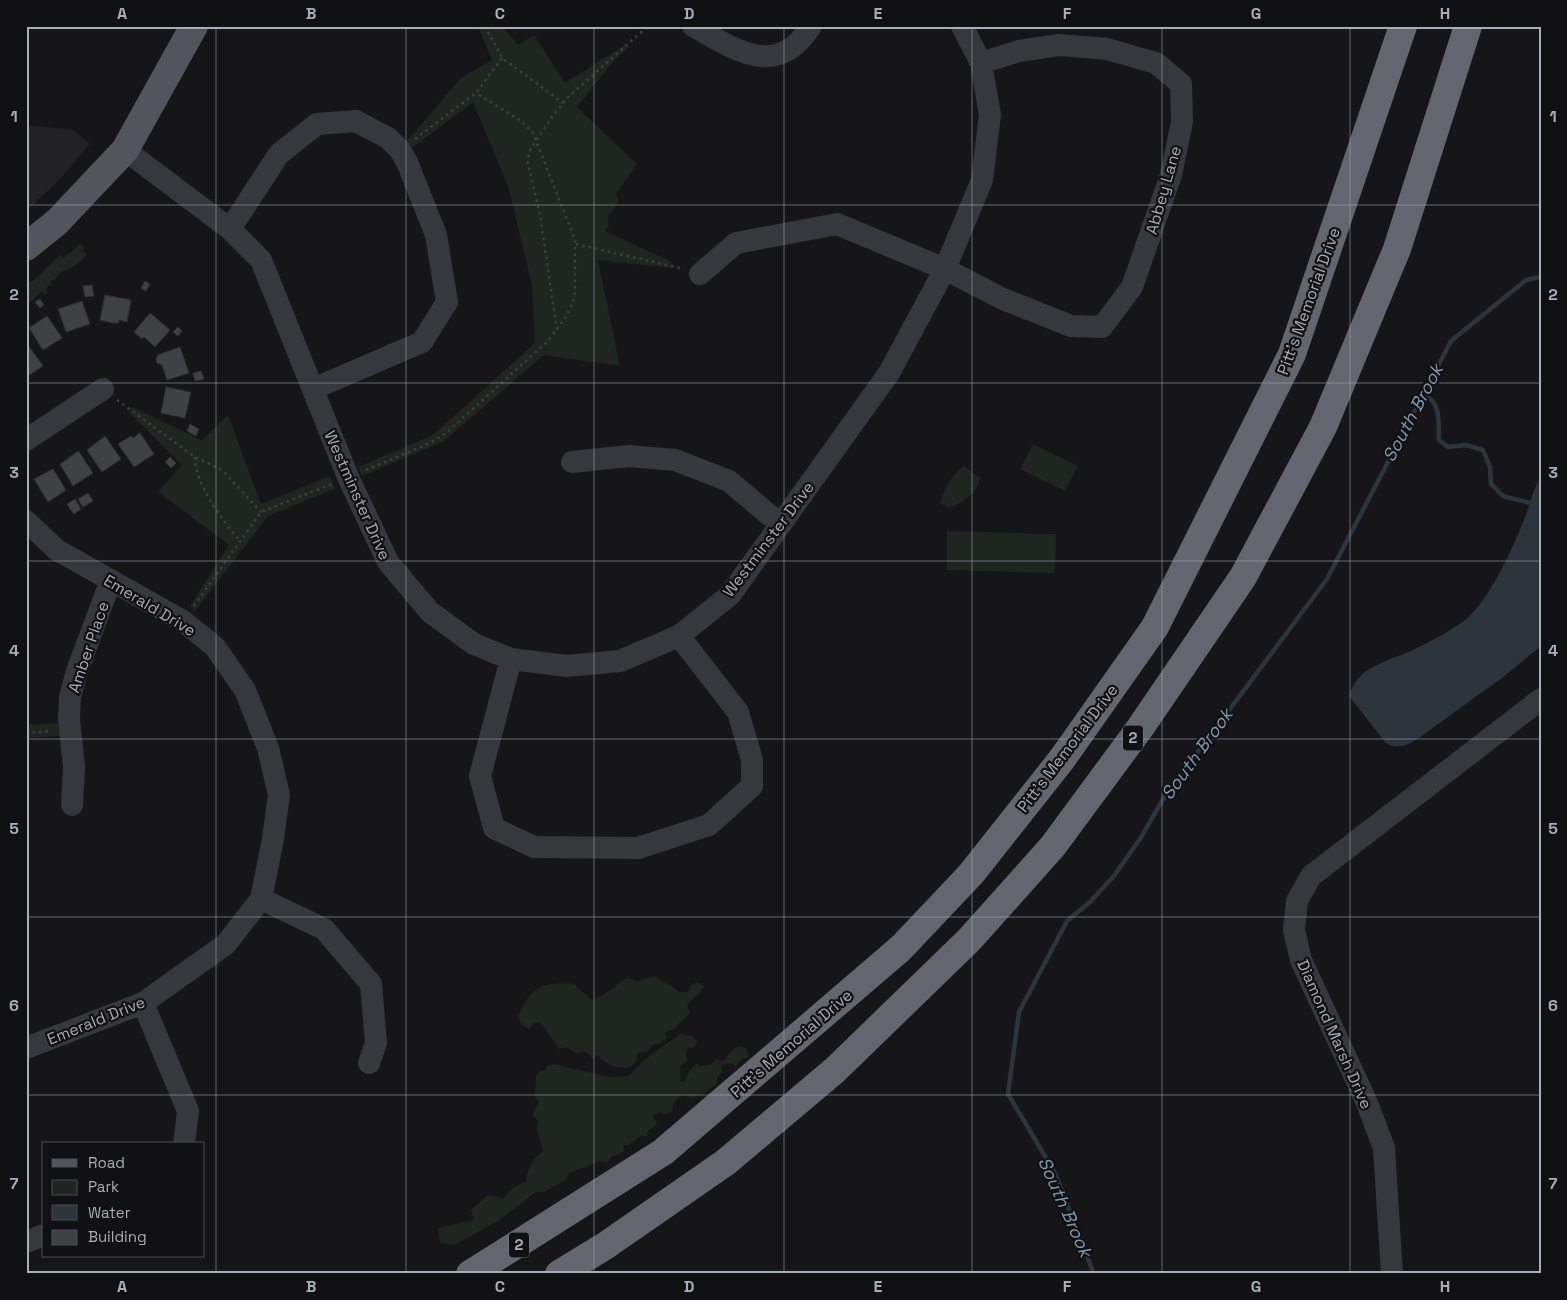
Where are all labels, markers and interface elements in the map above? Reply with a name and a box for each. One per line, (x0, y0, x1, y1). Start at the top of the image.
text: A (117, 3, 127, 24)
text: B (306, 3, 316, 24)
text: C (495, 3, 505, 24)
text: D (684, 3, 694, 24)
text: E (874, 3, 883, 24)
text: F (1063, 3, 1072, 24)
text: G (1251, 3, 1261, 24)
text: H (1440, 3, 1450, 24)
text: 1 (10, 106, 18, 127)
text: 1 (1549, 106, 1557, 127)
street label: Abbey Lane (1141, 143, 1186, 237)
street label: Pitt's Memorial Drive (1272, 225, 1345, 378)
text: 2 (9, 284, 19, 305)
text: 2 (1548, 284, 1558, 305)
water label: South Brook (1377, 358, 1449, 466)
street label: Westminster Drive (320, 427, 396, 563)
text: 3 (9, 462, 19, 483)
text: 3 (1548, 462, 1558, 483)
street label: Westminster Drive (718, 477, 819, 601)
street label: Emerald Drive (100, 570, 200, 641)
street label: Amber Place (63, 599, 114, 696)
text: 4 (9, 640, 19, 661)
text: 4 (1548, 640, 1558, 661)
street label: Pitt's Memorial Drive (1012, 680, 1122, 817)
water label: South Brook (1156, 702, 1239, 804)
road number: 2 (1123, 726, 1143, 750)
text: 5 (9, 818, 19, 839)
text: 5 (1548, 818, 1558, 839)
street label: Diamond Marsh Drive (1292, 956, 1377, 1112)
street label: Pitt's Memorial Drive (726, 985, 857, 1102)
street label: Emerald Drive (44, 991, 148, 1050)
text: 6 (9, 995, 19, 1016)
text: 6 (1548, 995, 1558, 1016)
legend (42, 1142, 205, 1258)
text: Road (88, 1153, 125, 1172)
water label: South Brook (1033, 1153, 1099, 1263)
text: 7 (10, 1173, 19, 1194)
text: 7 (1549, 1173, 1558, 1194)
text: Park (88, 1177, 119, 1196)
text: Water (88, 1203, 131, 1222)
text: Building (88, 1227, 147, 1246)
road number: 2 (509, 1232, 529, 1258)
text: A (117, 1276, 127, 1297)
text: B (306, 1276, 316, 1297)
text: C (495, 1276, 505, 1297)
text: D (684, 1276, 694, 1297)
text: E (874, 1276, 883, 1297)
text: F (1063, 1276, 1072, 1297)
text: G (1251, 1276, 1261, 1297)
text: H (1440, 1276, 1450, 1297)

